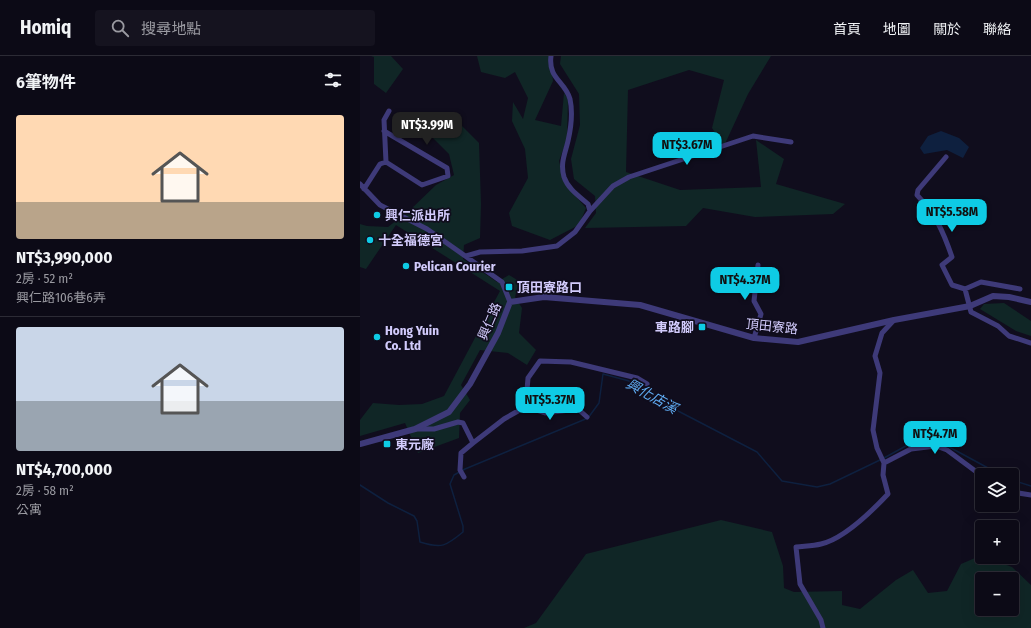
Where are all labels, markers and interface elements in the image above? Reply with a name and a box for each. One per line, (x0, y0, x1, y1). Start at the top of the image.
search box (95, 10, 375, 46)
text: Homiq (20, 16, 71, 39)
icon: search (109, 17, 131, 39)
text: 搜尋地點 (141, 20, 201, 38)
text: 首頁 (833, 21, 861, 38)
text: 地圖 (883, 21, 911, 38)
text: 關於 (933, 21, 961, 38)
text: 聯絡 (983, 21, 1011, 38)
icon: filters (322, 69, 344, 91)
text: 6筆物件 (16, 72, 76, 93)
pin: NT$3.99M (386, 112, 468, 146)
text: NT$3.99M (401, 117, 453, 132)
pin: NT$3.67M (646, 132, 728, 166)
text: NT$3.67M (662, 137, 712, 152)
icon: home (144, 141, 216, 213)
pin: NT$5.58M (911, 199, 993, 233)
text: NT$5.58M (926, 204, 978, 219)
place label: 興仁派出所 (385, 208, 450, 223)
marker: 興仁派出所 (372, 210, 382, 220)
place label: 十全福德宮 (378, 233, 443, 248)
marker: 十全福德宮 (365, 235, 375, 245)
text: NT$3,990,000 (16, 247, 112, 268)
place label: Pelican Courier (414, 259, 496, 274)
marker: Pelican Courier (401, 261, 411, 271)
pin: NT$4.37M (704, 267, 786, 301)
text: 2房 · 52 m² (16, 271, 73, 286)
text: NT$4.37M (719, 272, 771, 287)
place label: 頂田寮路口 (517, 280, 582, 295)
marker: 頂田寮路口 (504, 282, 514, 292)
text: 興仁路106巷6弄 (16, 290, 106, 305)
street label: 興仁路 (475, 300, 504, 342)
street label: 頂田寮路 (745, 316, 799, 337)
place label: 車路腳 (655, 320, 694, 335)
marker: 車路腳 (697, 322, 707, 332)
place label: Hong Yuin Co. Ltd (385, 323, 439, 353)
marker: Hong Yuin Co. Ltd (372, 332, 382, 342)
icon: home (144, 353, 216, 425)
water label: 興化店溪 (623, 375, 682, 418)
pin: NT$5.37M (509, 387, 591, 421)
text: NT$5.37M (525, 392, 575, 407)
pin: NT$4.7M (898, 421, 972, 455)
text: NT$4.7M (913, 426, 957, 441)
place label: 東元廠 (395, 437, 434, 452)
marker: 東元廠 (382, 439, 392, 449)
text: NT$4,700,000 (16, 459, 112, 480)
map controls (975, 468, 1019, 616)
button: layers (975, 468, 1019, 512)
text: 2房 · 58 m² (16, 483, 74, 498)
text: 公寓 (16, 502, 42, 517)
button: + (975, 520, 1019, 564)
button: − (975, 572, 1019, 616)

